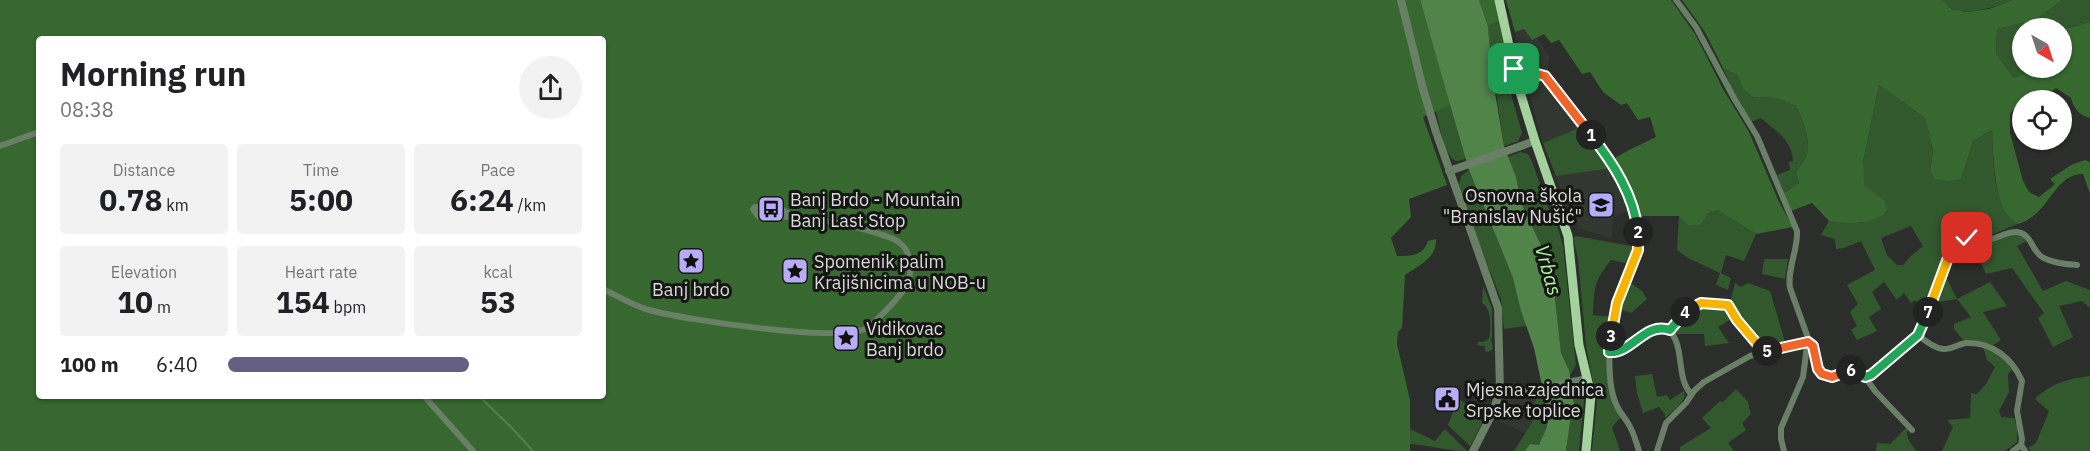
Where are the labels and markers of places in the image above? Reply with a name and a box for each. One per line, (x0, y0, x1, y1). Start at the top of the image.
pin (1488, 43, 1539, 94)
pin: 1 (1576, 120, 1606, 150)
place label: Osnovna škola "Branislav Nušić" (1443, 184, 1582, 228)
place label: Banj Brdo - Mountain Banj Last Stop (790, 188, 961, 232)
school or university icon: Osnovna škola "Branislav Nušić" (1586, 190, 1616, 220)
bus stop icon: Banj Brdo - Mountain Banj Last Stop (756, 194, 786, 224)
pin (1941, 212, 1992, 263)
pin: 2 (1623, 217, 1653, 247)
place icon: Banj brdo (676, 246, 706, 276)
place label: Spomenik palim Krajišnicima u NOB-u (814, 250, 986, 294)
place icon: Spomenik palim Krajišnicima u NOB-u (780, 256, 810, 286)
place label: Banj brdo (652, 278, 730, 301)
pin: 4 (1670, 297, 1700, 327)
pin: 7 (1913, 297, 1943, 327)
place label: Vidikovac Banj brdo (866, 317, 944, 361)
pin: 3 (1596, 321, 1626, 351)
place icon: Vidikovac Banj brdo (831, 323, 861, 353)
pin: 5 (1752, 336, 1782, 366)
pin: 6 (1836, 355, 1866, 385)
place label: Mjesna zajednica Srpske toplice (1466, 378, 1604, 422)
public building icon: Mjesna zajednica Srpske toplice (1432, 384, 1462, 414)

